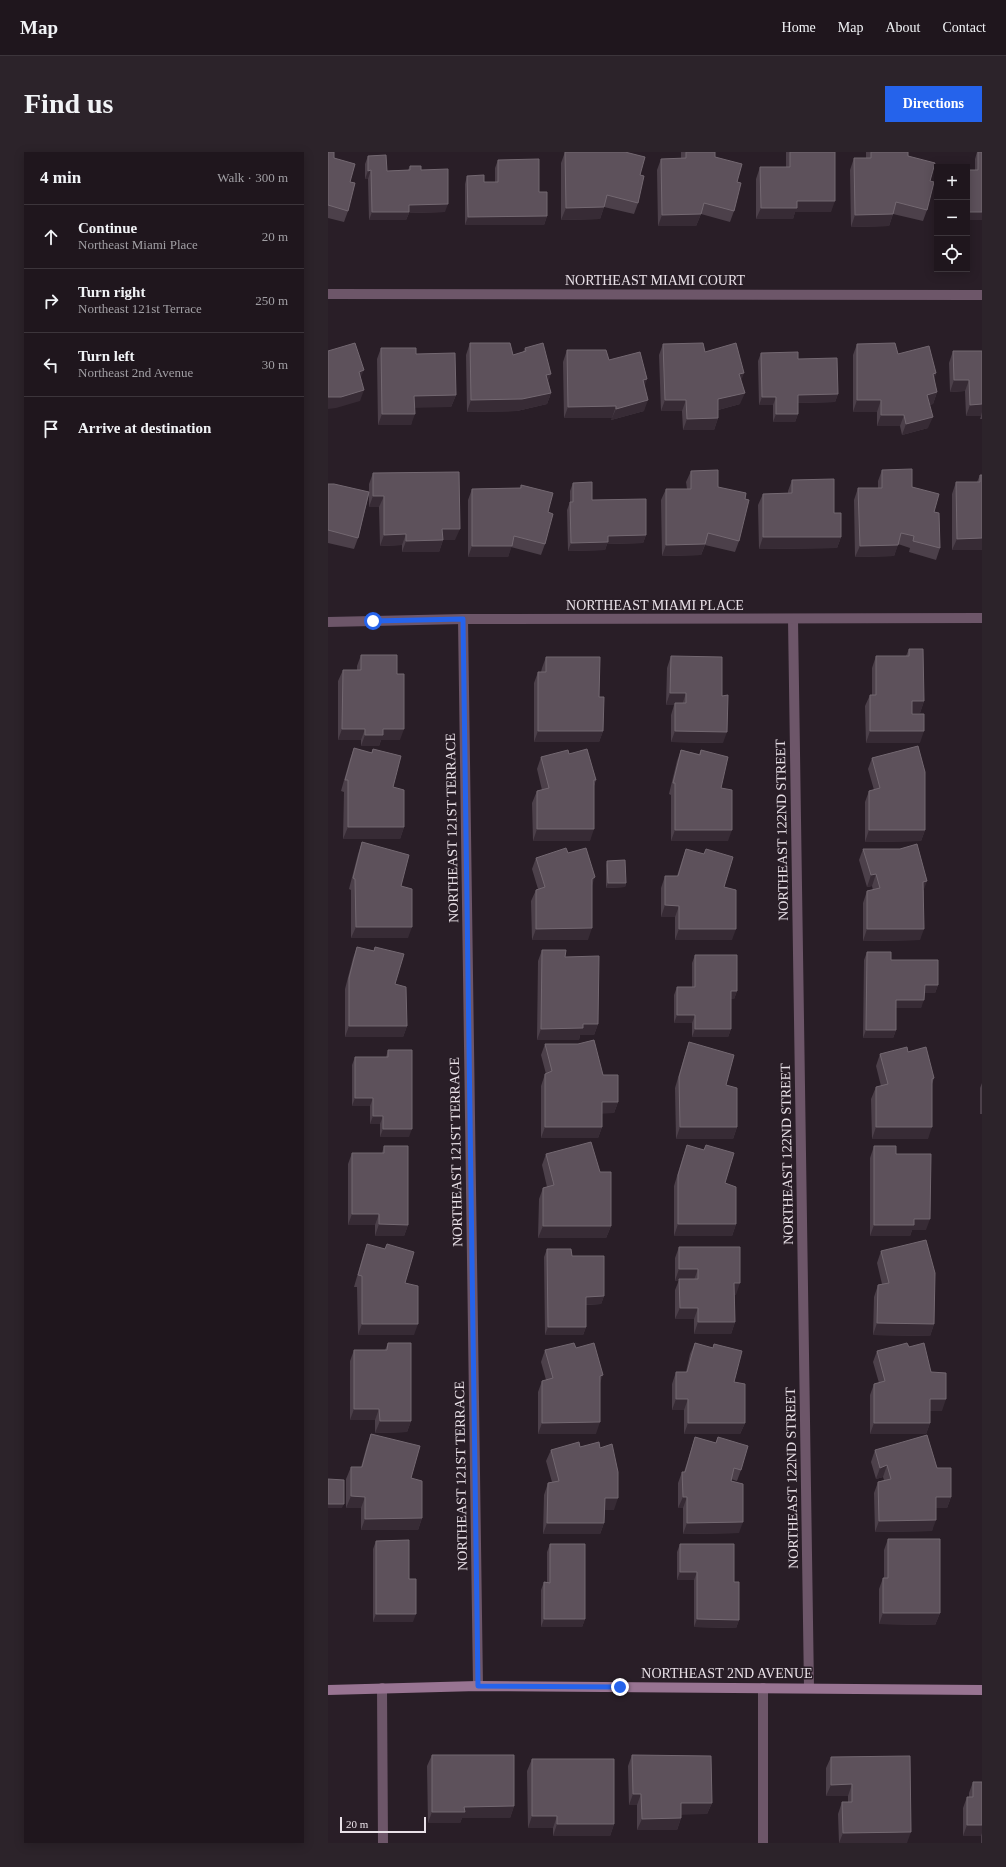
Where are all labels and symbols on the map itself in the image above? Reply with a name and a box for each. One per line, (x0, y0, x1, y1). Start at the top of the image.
street label: NORTHEAST MIAMI COURT (565, 273, 745, 288)
street label: NORTHEAST MIAMI PLACE (566, 598, 744, 613)
route start (364, 612, 382, 630)
street label: NORTHEAST 121ST TERRACE (443, 733, 461, 923)
street label: NORTHEAST 122ND STREET (773, 739, 791, 921)
street label: NORTHEAST 121ST TERRACE (447, 1057, 465, 1247)
street label: NORTHEAST 122ND STREET (778, 1063, 796, 1245)
street label: NORTHEAST 121ST TERRACE (452, 1381, 470, 1571)
street label: NORTHEAST 122ND STREET (783, 1387, 801, 1569)
street label: NORTHEAST 2ND AVENUE (641, 1666, 813, 1681)
route end (611, 1678, 629, 1696)
scale bar (340, 1815, 426, 1834)

